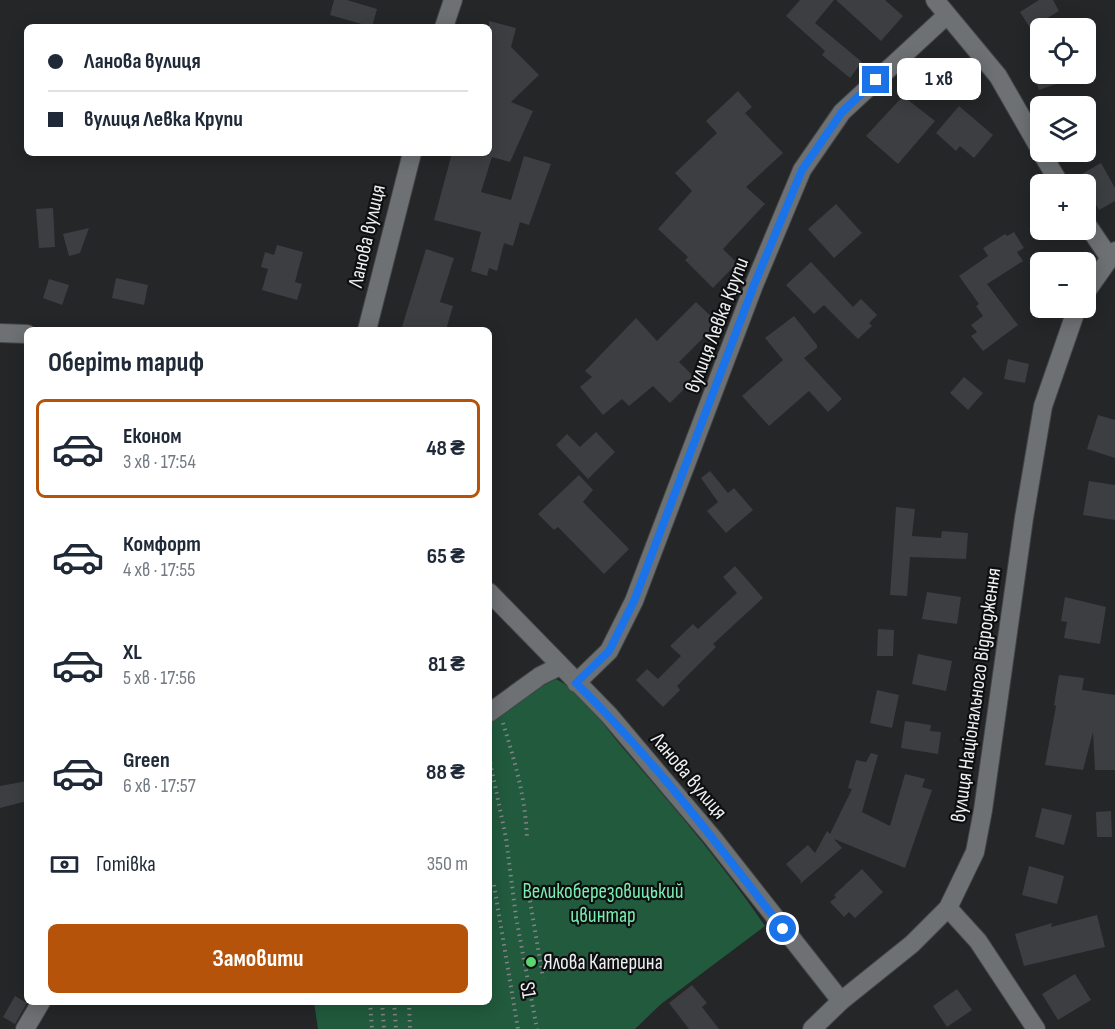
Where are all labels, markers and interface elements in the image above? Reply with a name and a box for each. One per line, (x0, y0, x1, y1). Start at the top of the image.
map controls (1030, 18, 1096, 318)
button: locate (1030, 18, 1096, 84)
text: Ланова вулиця (84, 48, 201, 75)
callout: 1 хв (897, 59, 981, 101)
route end (862, 66, 889, 93)
text: 1 хв (925, 67, 953, 91)
button: layers (1030, 96, 1096, 162)
text: вулиця Левка Крупи (84, 106, 243, 133)
button: + (1030, 174, 1096, 240)
street label: Ланова вулиця (343, 182, 391, 291)
button: − (1030, 252, 1096, 318)
street label: вулиця Левка Крупи (680, 254, 754, 396)
text: Оберіть тариф (48, 347, 204, 379)
icon: car (51, 422, 105, 476)
text: Економ (123, 423, 182, 450)
text: 48 ₴ (426, 435, 465, 462)
text: 3 хв · 17:54 (123, 450, 196, 474)
icon: car (51, 530, 105, 584)
text: Комфорт (123, 531, 201, 558)
text: 65 ₴ (427, 543, 465, 570)
text: 4 хв · 17:55 (123, 558, 195, 582)
street label: вулиця Національного Відродження (946, 566, 1006, 824)
icon: car (51, 638, 105, 692)
text: XL (123, 639, 142, 666)
text: 81 ₴ (428, 651, 465, 678)
text: 5 хв · 17:56 (123, 666, 196, 690)
street label: Ланова вулиця (645, 727, 732, 824)
icon: car (51, 746, 105, 800)
text: Green (123, 747, 170, 774)
text: 88 ₴ (426, 759, 465, 786)
text: 6 хв · 17:57 (123, 774, 196, 798)
icon: cash (48, 848, 81, 881)
text: Готівка (96, 851, 156, 878)
text: 350 m (427, 852, 468, 876)
park label: Великоберезовицький цвинтар (522, 879, 684, 928)
route start (769, 915, 796, 942)
button: Замовити (48, 924, 468, 993)
place label: Ялова Катерина (543, 950, 663, 975)
marker: Ялова Катерина (524, 955, 538, 969)
street label: S1 (514, 980, 542, 1001)

